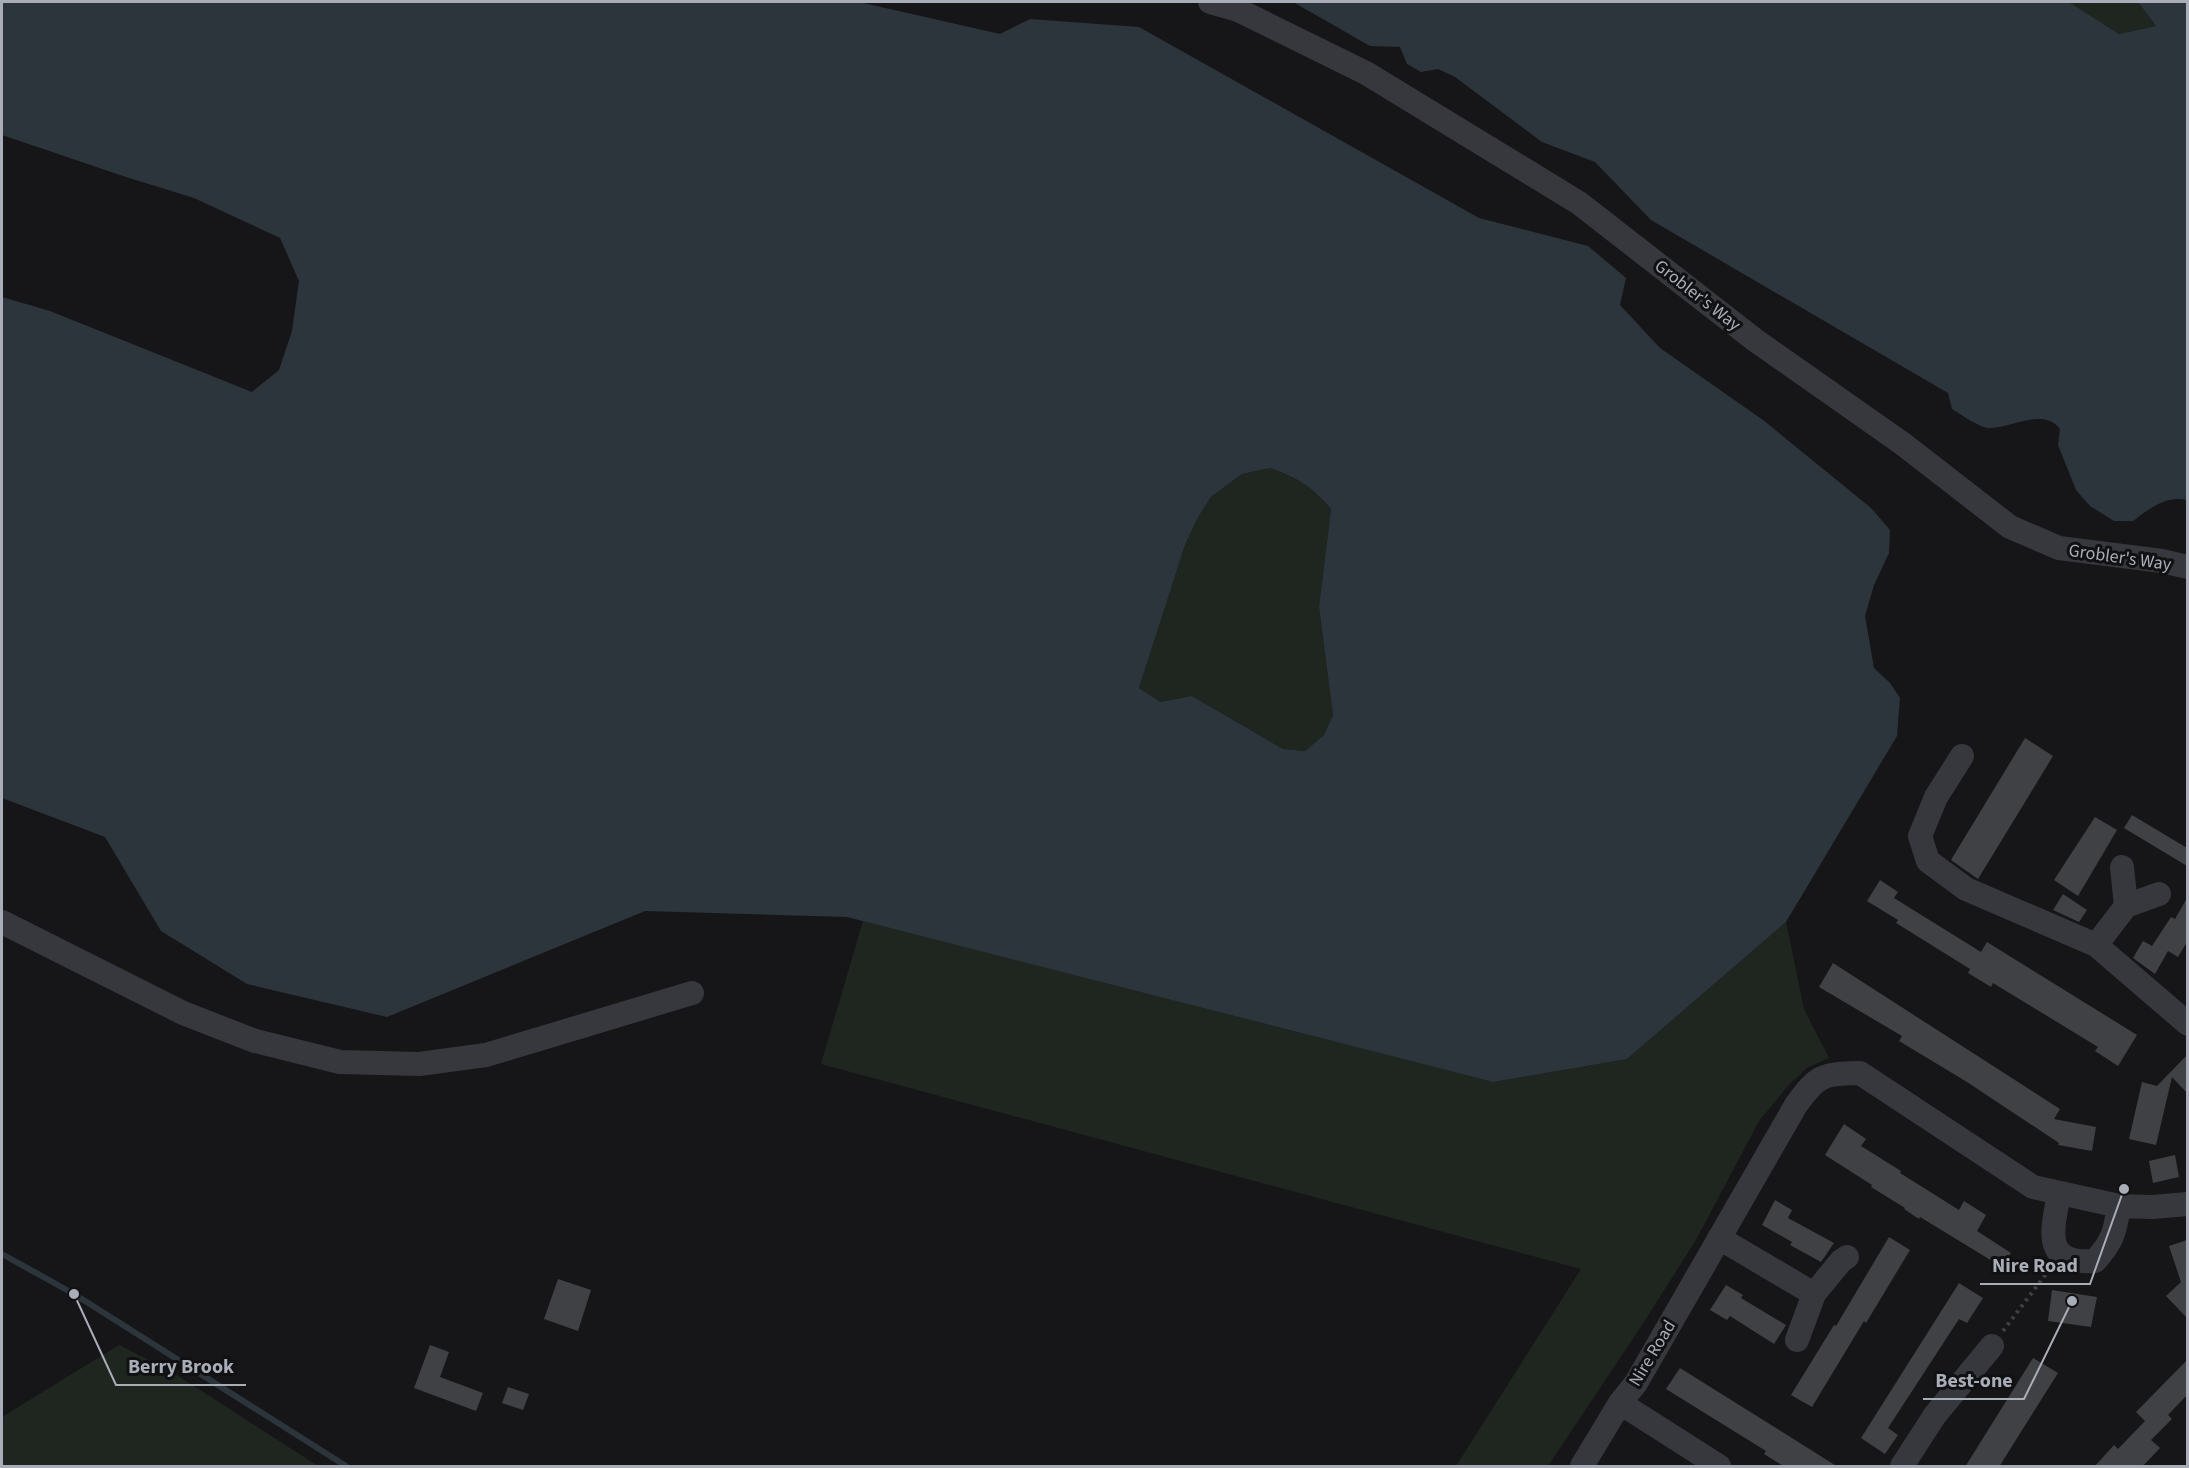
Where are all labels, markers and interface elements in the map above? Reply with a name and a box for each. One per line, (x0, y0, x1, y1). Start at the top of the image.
street label: Grobler's Way (1649, 254, 1747, 337)
street label: Grobler's Way (2067, 538, 2173, 577)
callout: Nire Road (1980, 1246, 2090, 1284)
text: Nire Road (1992, 1252, 2078, 1280)
street label: Nire Road (1623, 1315, 1682, 1391)
callout: Berry Brook (116, 1347, 246, 1385)
text: Berry Brook (128, 1353, 234, 1381)
callout: Best-one (1923, 1361, 2024, 1399)
text: Best-one (1935, 1367, 2013, 1395)

